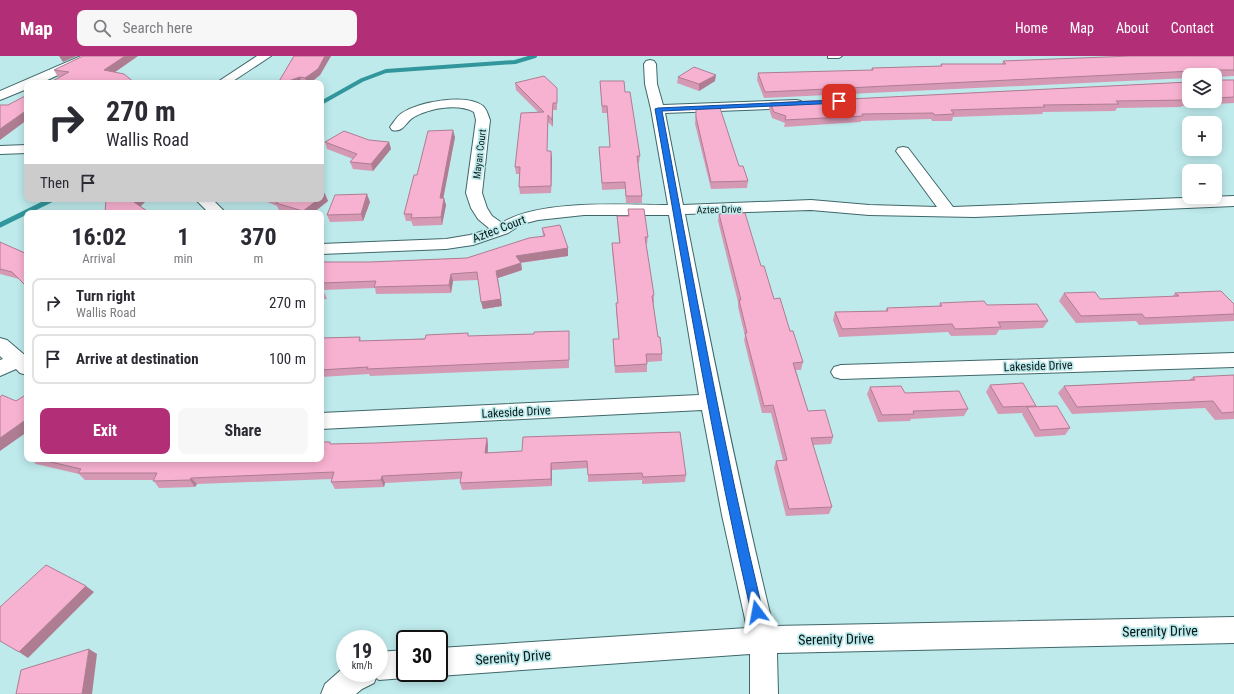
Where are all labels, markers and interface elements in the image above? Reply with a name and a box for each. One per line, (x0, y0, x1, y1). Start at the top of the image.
search box (77, 10, 357, 46)
text: Map (20, 17, 53, 40)
icon: search (91, 17, 113, 39)
text: Search here (123, 19, 193, 37)
text: Home (1015, 20, 1048, 36)
text: Map (1070, 20, 1094, 36)
text: About (1116, 20, 1149, 36)
text: Contact (1171, 20, 1214, 36)
map controls (1182, 68, 1222, 204)
button: layers (1182, 68, 1222, 108)
pin (822, 84, 856, 118)
icon: arrive (828, 90, 850, 112)
text: 270 m (106, 95, 176, 128)
icon: right (40, 96, 92, 148)
button: + (1182, 116, 1222, 156)
text: Wallis Road (106, 129, 189, 150)
street label: Mayan Court (471, 129, 488, 180)
button: − (1182, 164, 1222, 204)
icon: arrive (77, 172, 99, 194)
text: Then (40, 174, 69, 192)
street label: Aztec Drive (697, 204, 742, 215)
street label: Aztec Court (470, 212, 528, 246)
text: 16:02 (71, 223, 126, 251)
text: 1 (177, 223, 189, 251)
text: 370 (240, 223, 277, 251)
text: Arrival (82, 251, 115, 266)
text: min (174, 251, 193, 266)
text: m (254, 251, 263, 266)
text: Turn right (76, 287, 135, 305)
icon: right (42, 292, 64, 314)
text: 270 m (269, 294, 306, 312)
text: Wallis Road (76, 305, 136, 320)
icon: arrive (42, 348, 64, 370)
text: Arrive at destination (76, 350, 199, 368)
text: 100 m (269, 350, 306, 368)
street label: Lakeside Drive (1003, 358, 1073, 374)
street label: Lakeside Drive (481, 403, 551, 421)
button: Exit (40, 408, 170, 454)
button: Share (178, 408, 308, 454)
position arrow (736, 591, 778, 633)
street label: Serenity Drive (1122, 622, 1198, 640)
speed limit sign: 30 (396, 630, 448, 682)
street label: Serenity Drive (798, 630, 874, 648)
text: 19 (352, 639, 372, 663)
street label: Serenity Drive (475, 646, 552, 668)
text: km/h (352, 660, 372, 671)

